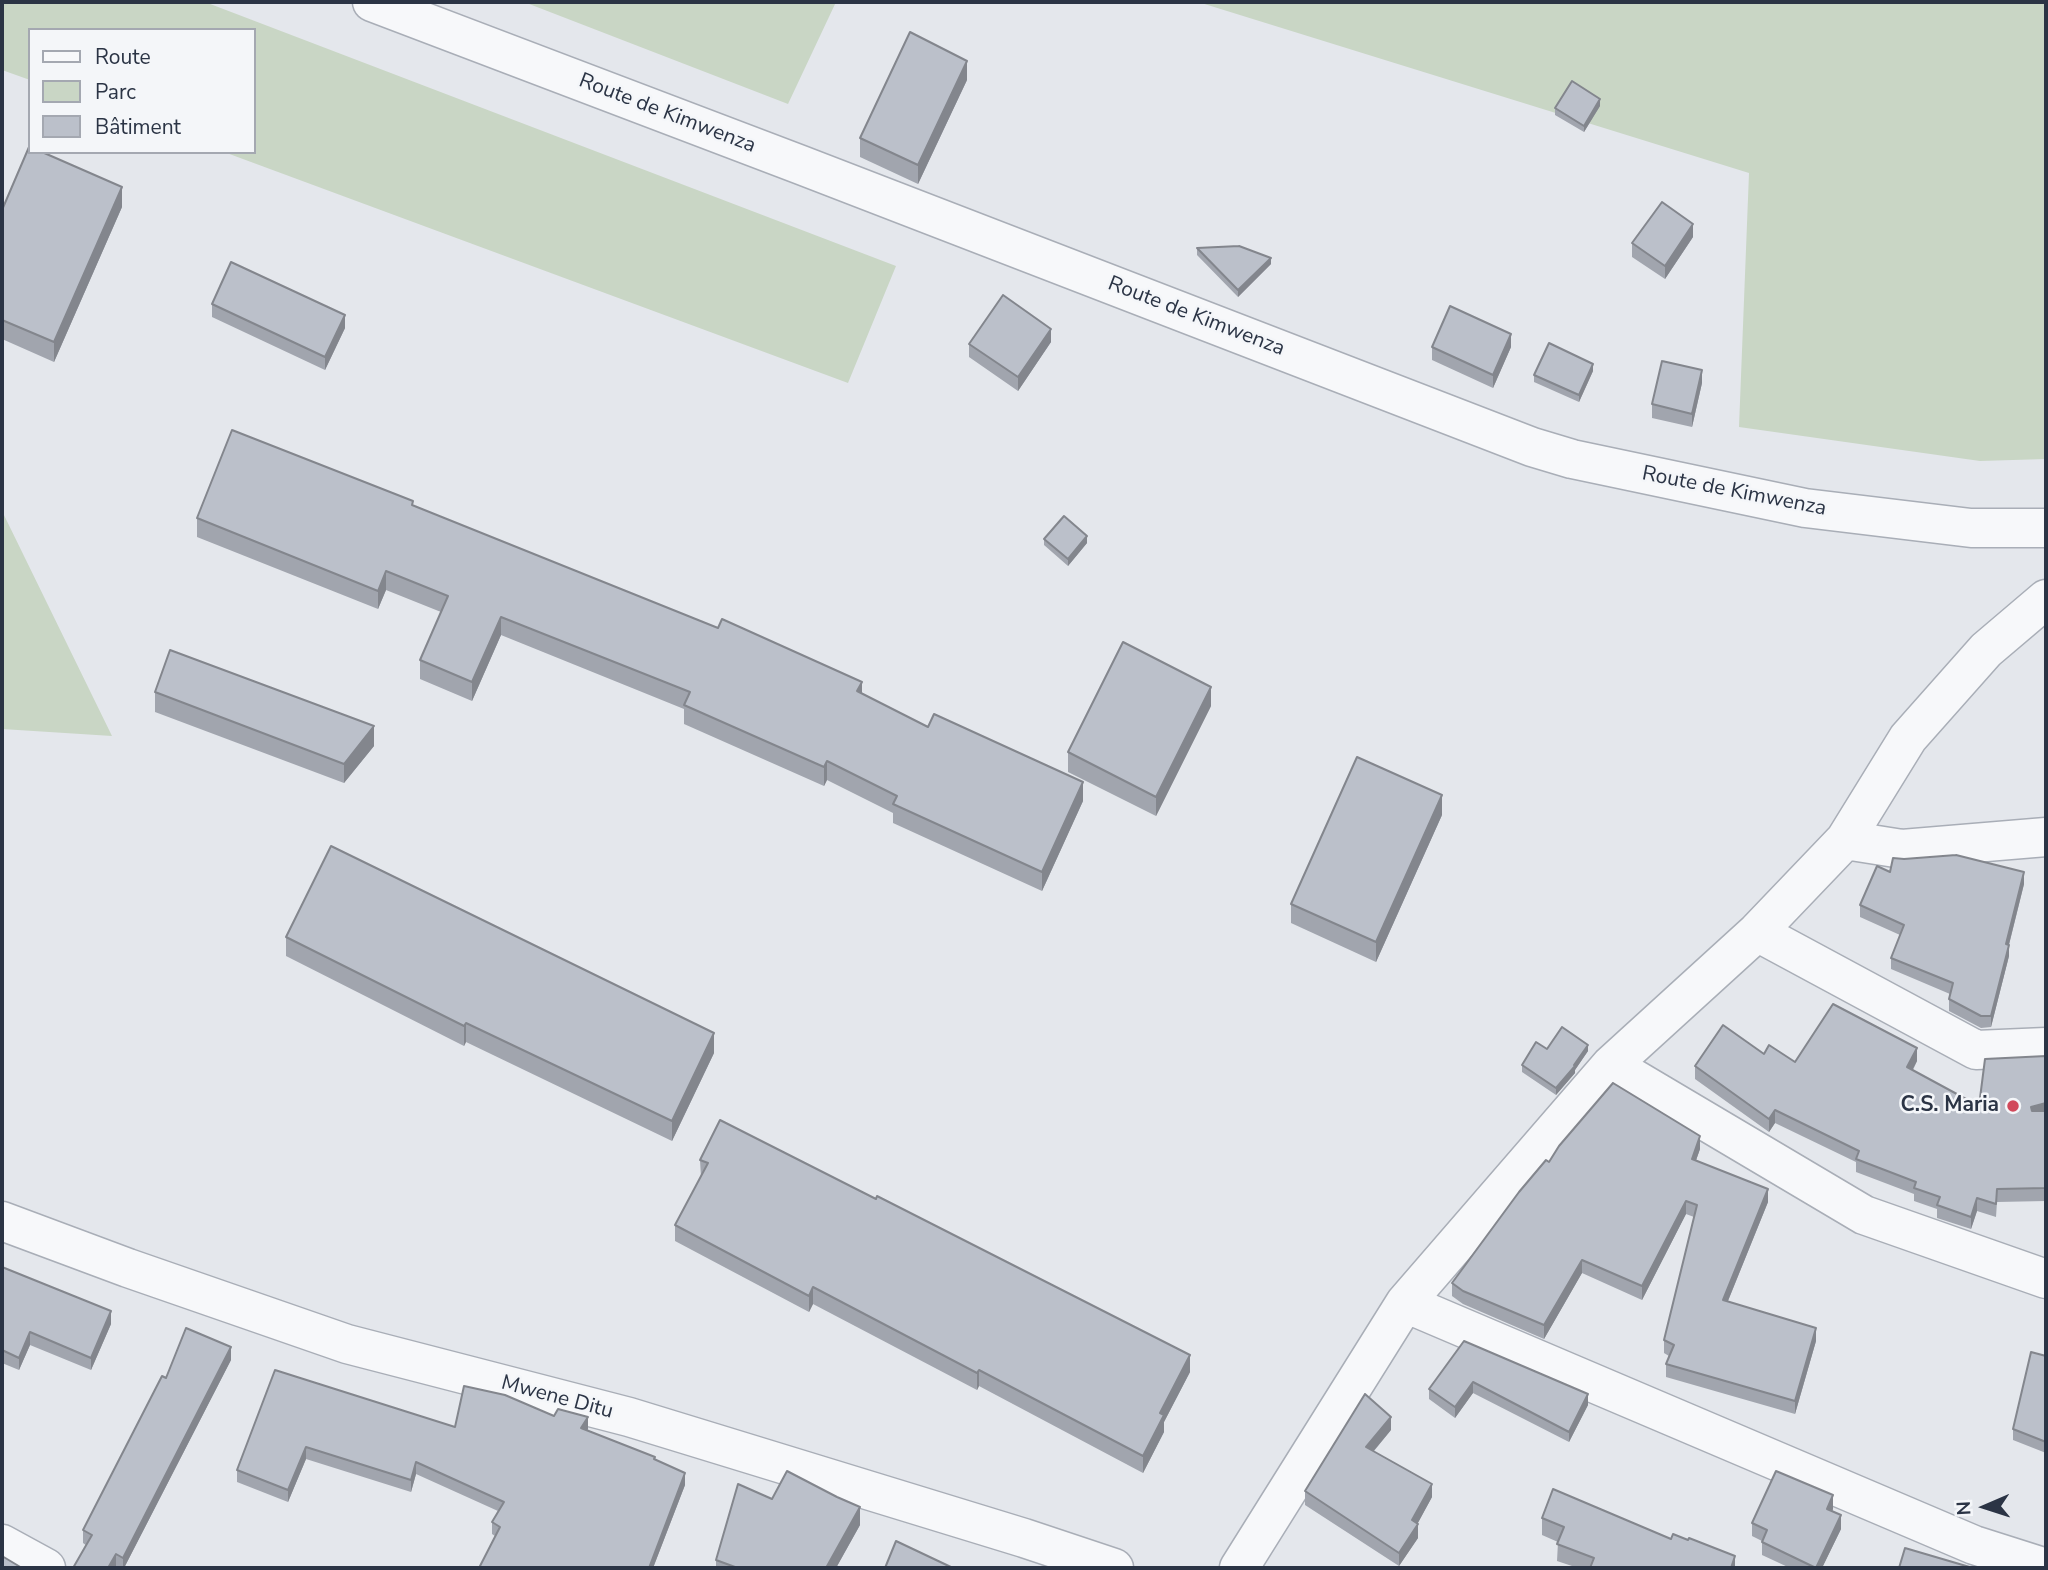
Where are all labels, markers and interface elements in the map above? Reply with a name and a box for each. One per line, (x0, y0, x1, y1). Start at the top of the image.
legend (28, 28, 256, 154)
text: Route (95, 43, 151, 71)
street label: Route de Kimwenza (575, 69, 759, 159)
text: Parc (95, 78, 136, 106)
text: Bâtiment (95, 113, 181, 141)
street label: Route de Kimwenza (1104, 272, 1288, 362)
street label: Route de Kimwenza (1640, 462, 1828, 522)
place label: C.S. Maria (1900, 1093, 1999, 1119)
marker: C.S. Maria (2005, 1098, 2021, 1114)
street label: Mwene Ditu (498, 1371, 616, 1425)
north arrow (1950, 1472, 2020, 1542)
text: N (1951, 1500, 1977, 1516)

